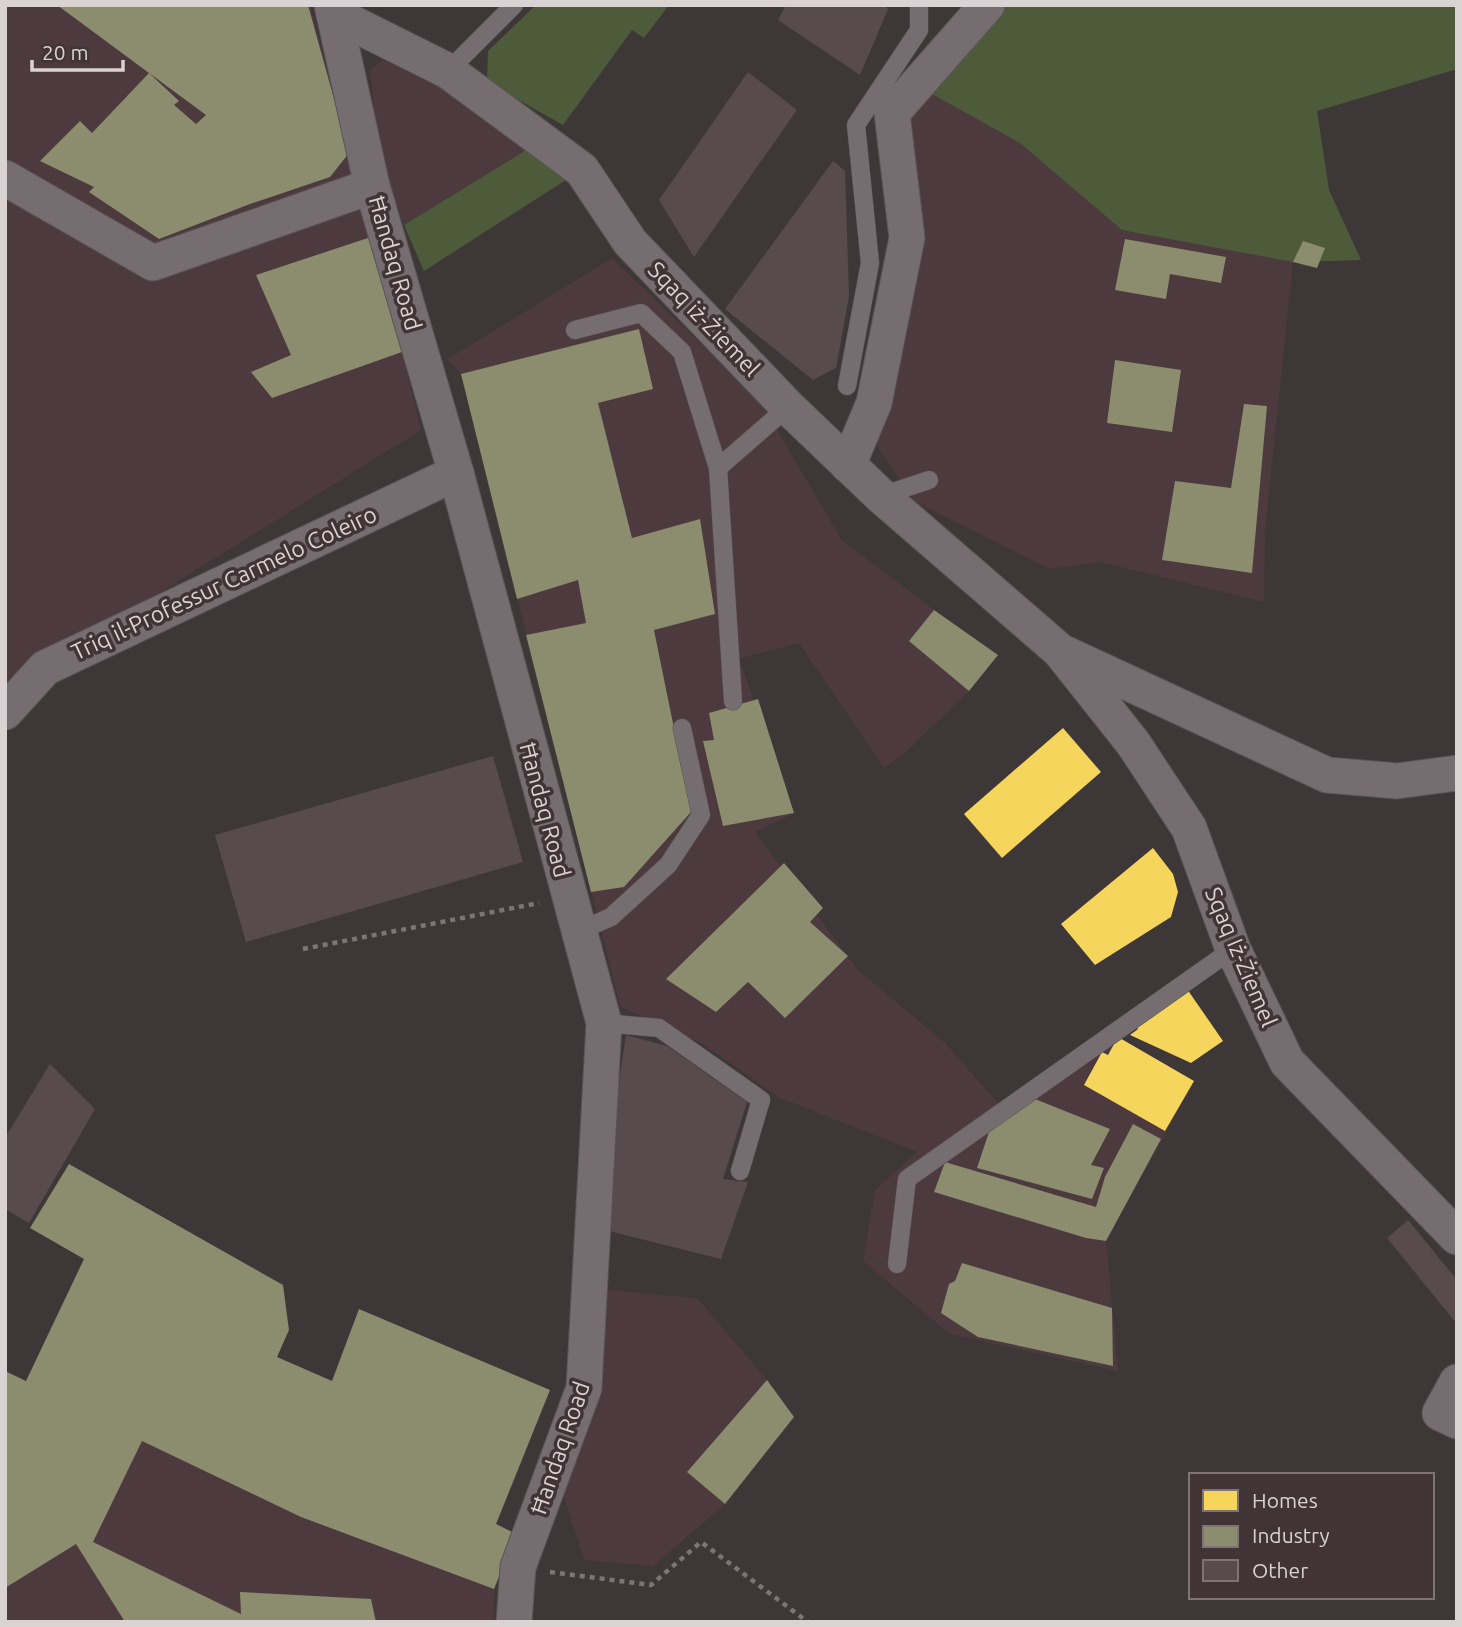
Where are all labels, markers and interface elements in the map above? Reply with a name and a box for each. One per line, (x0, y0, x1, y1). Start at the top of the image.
scale bar (32, 28, 122, 72)
text: 20 m (42, 40, 89, 64)
street label: Ħandaq Road (364, 193, 427, 333)
street label: Sqaq iż-Żiemel (644, 256, 765, 381)
street label: Triq il-Professur Carmelo Coleiro (67, 501, 380, 664)
street label: Ħandaq Road (515, 740, 575, 880)
street label: Sqaq Iż-Żiemel (1201, 883, 1282, 1030)
street label: Ħandaq Road (525, 1378, 594, 1517)
legend (1189, 1473, 1434, 1599)
text: Homes (1252, 1488, 1318, 1512)
text: Industry (1252, 1523, 1330, 1547)
text: Other (1252, 1558, 1308, 1582)

